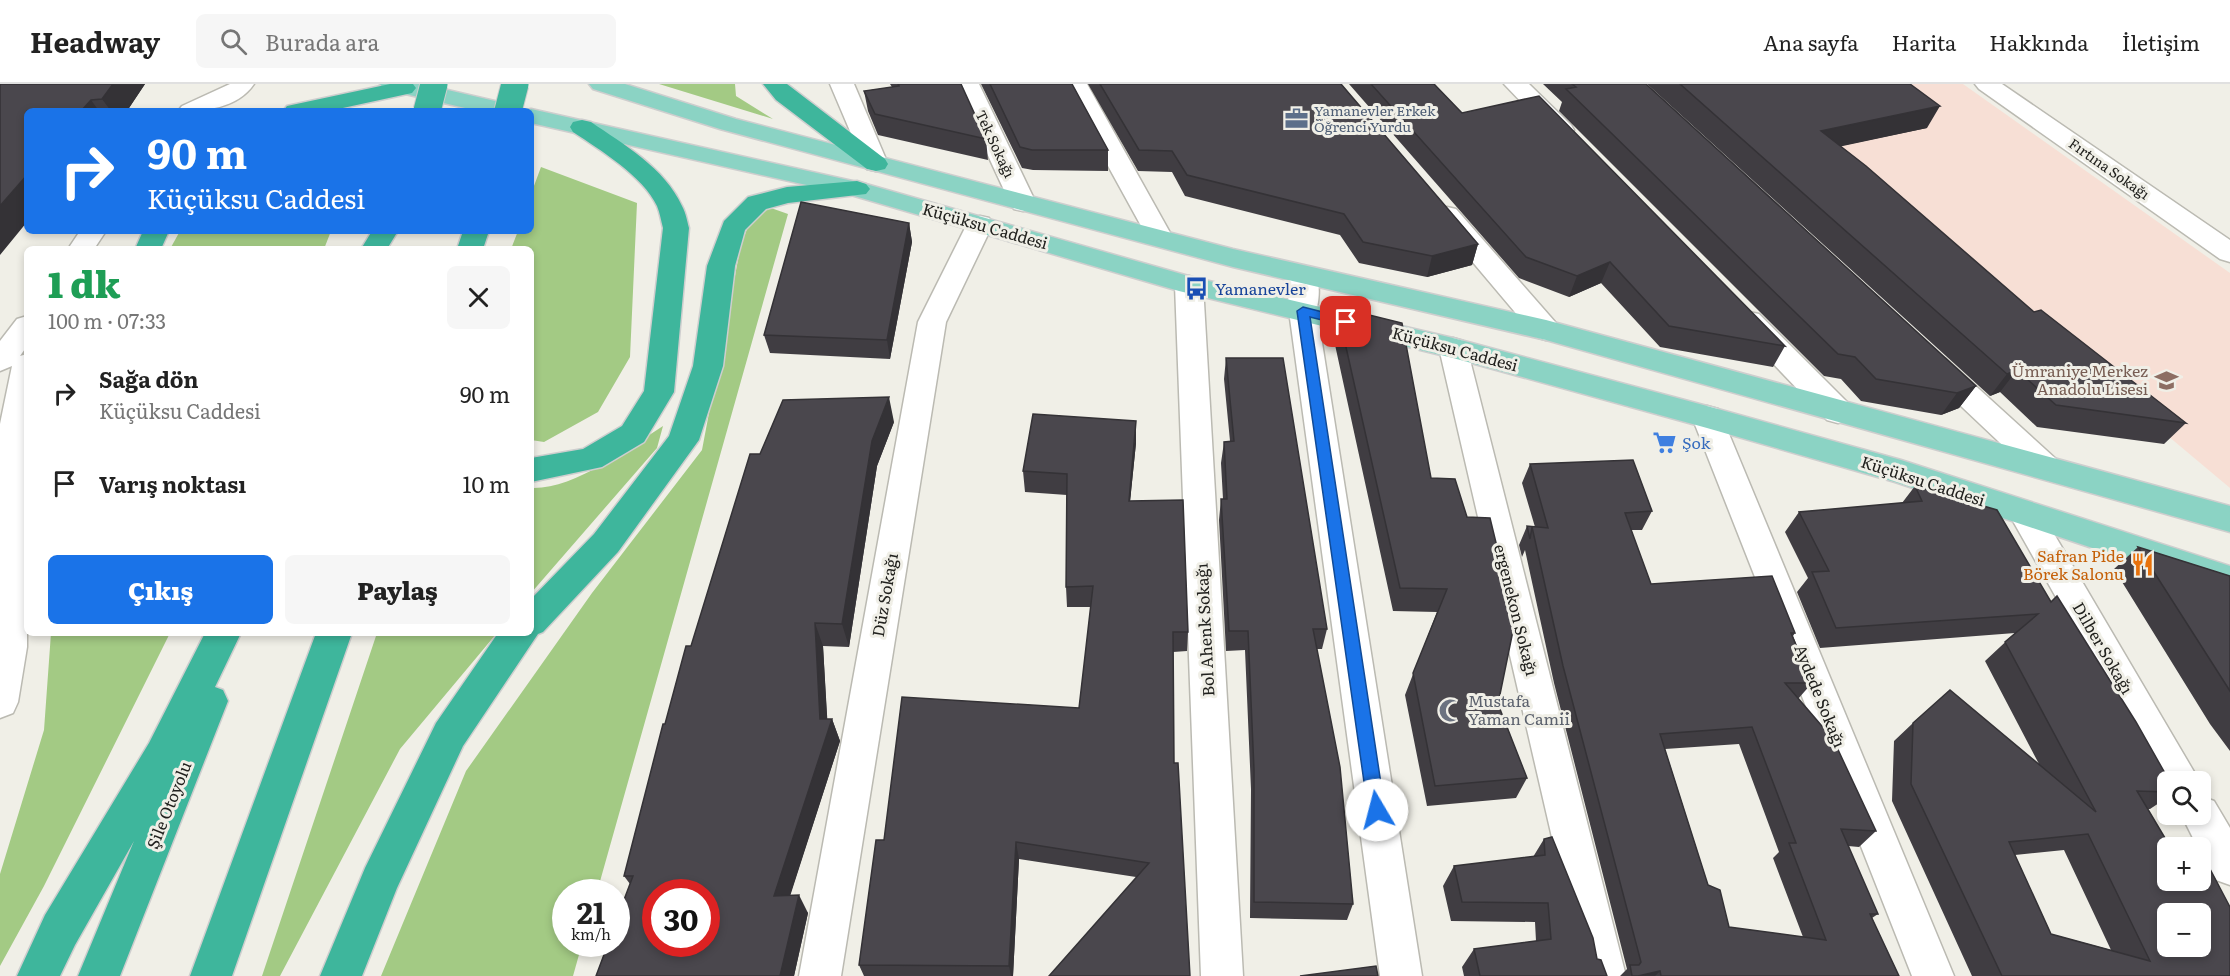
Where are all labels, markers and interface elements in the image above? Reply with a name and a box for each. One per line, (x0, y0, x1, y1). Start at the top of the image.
search box (196, 14, 616, 68)
text: Headway (30, 20, 160, 62)
icon: search (217, 25, 250, 58)
text: Burada ara (265, 25, 379, 58)
text: Ana sayfa (1763, 26, 1859, 57)
text: Harita (1892, 26, 1956, 57)
text: Hakkında (1989, 26, 2089, 57)
text: İletişim (2122, 26, 2200, 57)
place label: Yamanevler Erkek Öğrenci Yurdu (1314, 100, 1436, 136)
street label: Tek Sokağı (971, 106, 1020, 181)
office icon: Yamanevler Erkek Öğrenci Yurdu (1283, 106, 1309, 132)
text: 90 m (147, 120, 247, 182)
icon: right (48, 132, 126, 210)
street label: Fırtına Sokağı (2065, 133, 2154, 204)
text: Küçüksu Caddesi (147, 177, 365, 217)
street label: Küçüksu Caddesi (920, 196, 1051, 254)
text: 1 dk (48, 256, 120, 309)
button: close (447, 266, 510, 329)
bus stop icon: Yamanevler (1184, 276, 1210, 302)
place label: Yamanevler (1215, 276, 1306, 300)
pin (1320, 296, 1371, 347)
text: 100 m · 07:33 (48, 305, 166, 335)
icon: arrive (1329, 305, 1362, 338)
street label: Küçüksu Caddesi (1390, 320, 1521, 376)
place label: Ümraniye Merkez Anadolu Lisesi (2012, 358, 2148, 400)
text: Sağa dön (99, 362, 199, 395)
school or university icon: Ümraniye Merkez Anadolu Lisesi (2153, 367, 2179, 393)
icon: right (48, 377, 81, 410)
text: 90 m (460, 377, 510, 410)
text: Küçüksu Caddesi (99, 395, 261, 425)
supermarket icon: Şok (1651, 430, 1677, 456)
place label: Şok (1682, 430, 1711, 454)
street label: Küçüksu Caddesi (1858, 449, 1989, 511)
icon: arrive (48, 467, 81, 500)
text: Varış noktası (99, 467, 246, 500)
text: 10 m (463, 467, 510, 500)
street label: ergenekon Sokağı (1489, 541, 1545, 678)
place label: Safran Pide Börek Salonu (2023, 543, 2124, 585)
street label: Düz Sokağı (865, 551, 903, 639)
restaurant icon: Safran Pide Börek Salonu (2129, 552, 2155, 578)
button: Çıkış (48, 555, 273, 624)
button: Paylaş (285, 555, 510, 624)
street label: Bol Ahenk Sokağı (1189, 563, 1219, 697)
street label: Dilber Sokağı (2068, 597, 2140, 698)
street label: Aydede Sokağı (1789, 640, 1853, 751)
place label: Mustafa Yaman Camii (1468, 688, 1570, 730)
mosque icon: Mustafa Yaman Camii (1437, 697, 1463, 723)
street label: Şile Otoyolu (140, 757, 197, 852)
map controls (2157, 771, 2211, 957)
button: search (2157, 771, 2211, 825)
position arrow (1345, 778, 1409, 842)
button: + (2157, 837, 2211, 891)
speed limit sign: 30 (642, 879, 720, 957)
text: 21 (577, 889, 605, 933)
button: − (2157, 903, 2211, 957)
text: km/h (571, 922, 611, 945)

